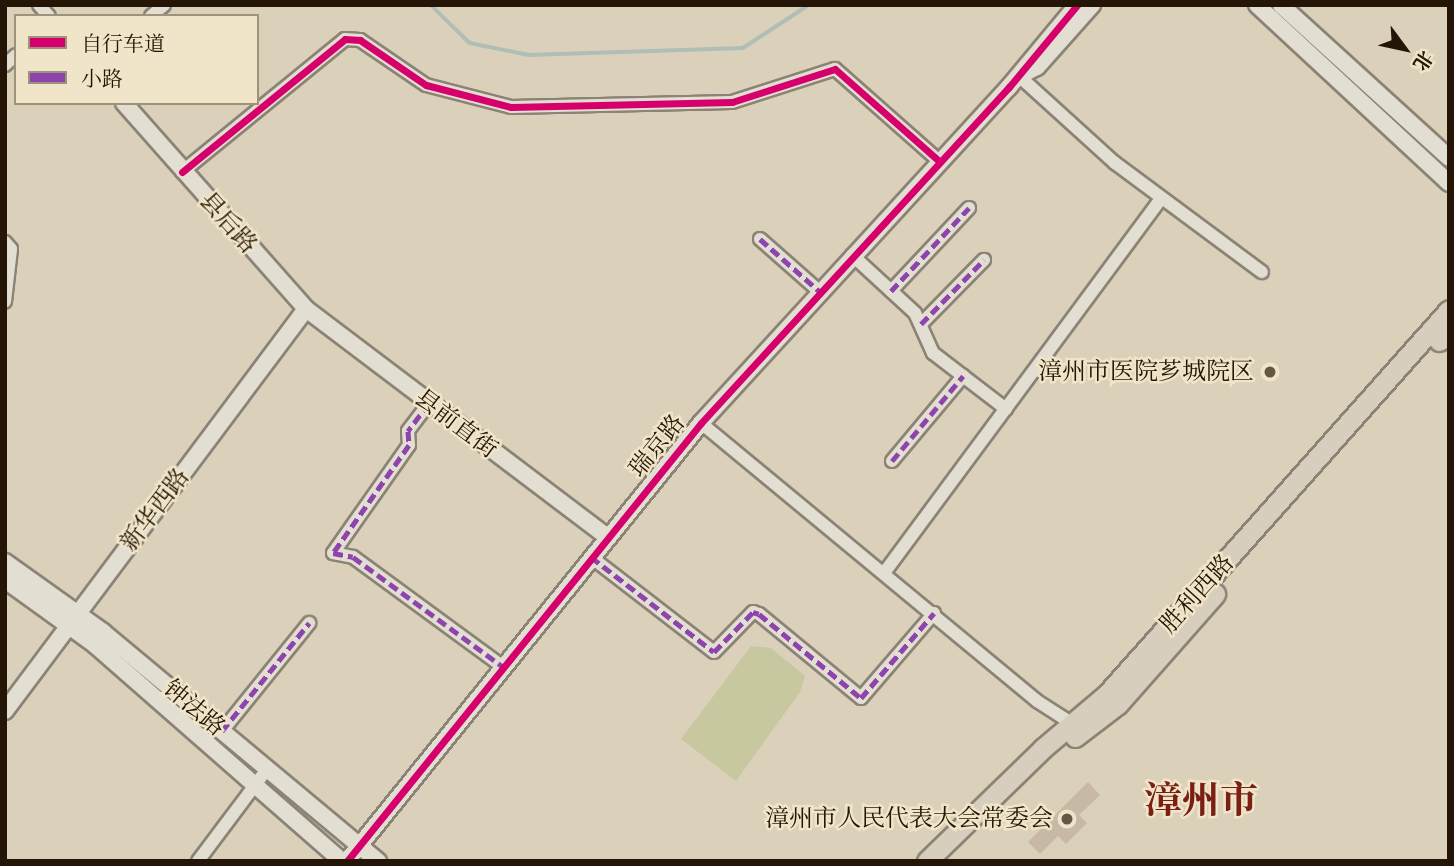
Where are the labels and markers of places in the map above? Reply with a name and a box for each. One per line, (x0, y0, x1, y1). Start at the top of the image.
place label: 漳州市医院芗城院区 (1038, 358, 1254, 386)
marker: 漳州市医院芗城院区 (1260, 362, 1280, 382)
place label: 漳州市人民代表大会常委会 (765, 805, 1053, 833)
marker: 漳州市人民代表大会常委会 (1059, 811, 1075, 827)

